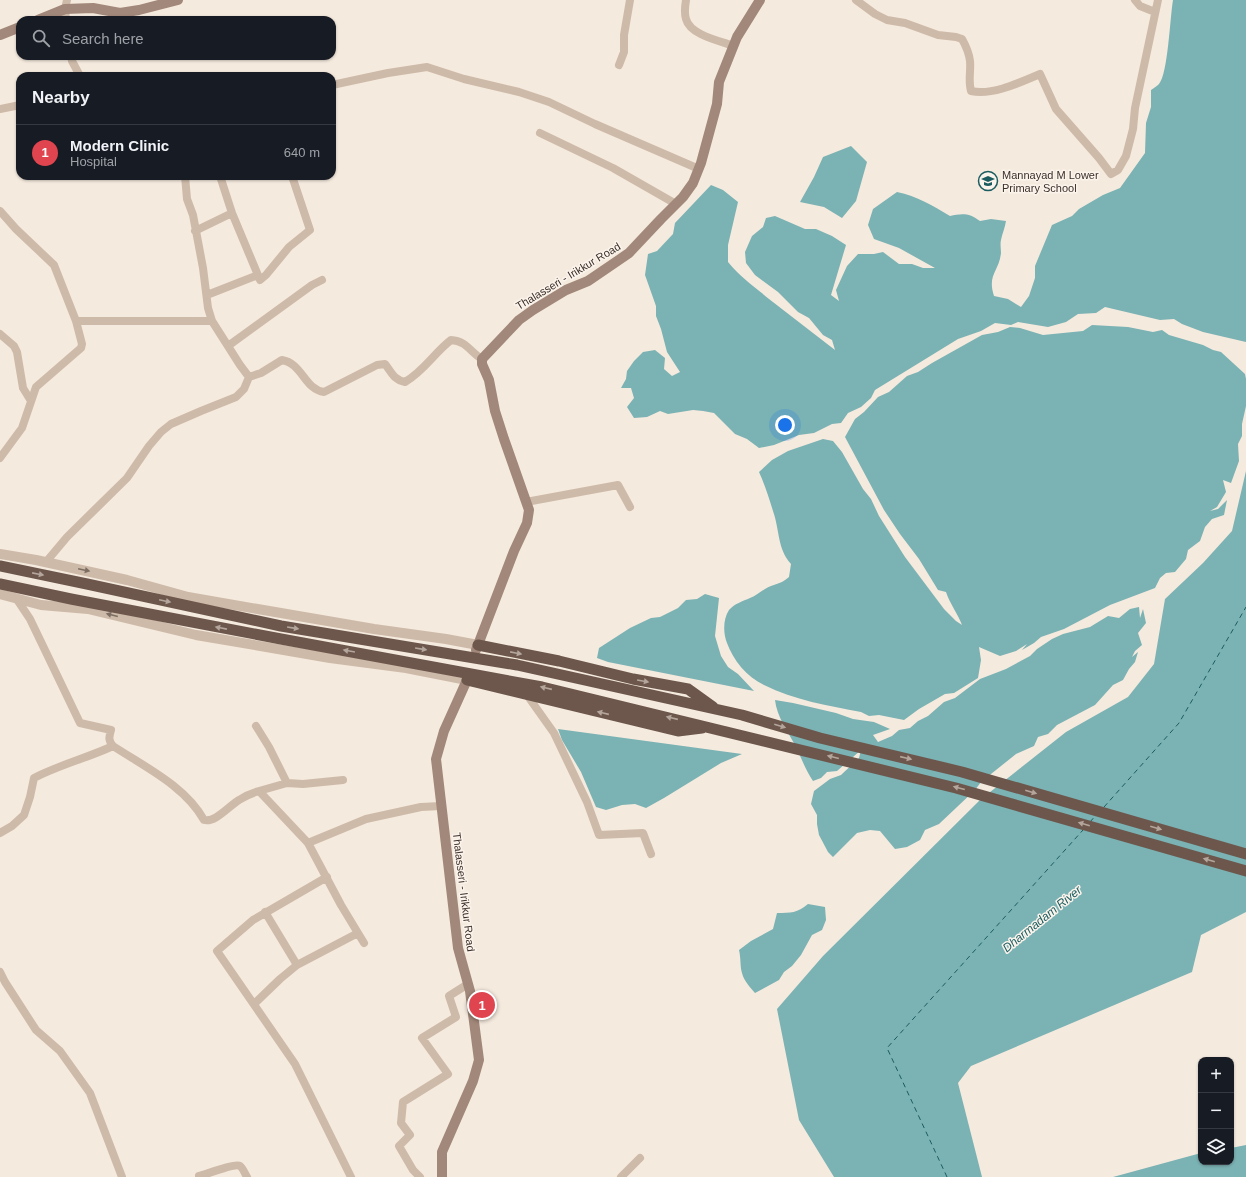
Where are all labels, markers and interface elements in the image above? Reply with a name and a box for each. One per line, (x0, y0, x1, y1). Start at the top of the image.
search box (16, 16, 336, 60)
icon: search (30, 27, 52, 49)
text: Search here (62, 30, 144, 47)
text: Nearby (32, 88, 90, 107)
text: Modern Clinic (70, 137, 169, 154)
text: 1 (41, 145, 49, 160)
text: 640 m (284, 145, 320, 160)
text: Hospital (70, 154, 117, 169)
place label: Mannayad M Lower Primary School (1002, 169, 1099, 194)
school or university icon: Mannayad M Lower Primary School (977, 170, 999, 192)
street label: Thalasseri - Irikkur Road (514, 240, 622, 312)
your location (775, 415, 795, 435)
one-way arrow (78, 568, 90, 574)
one-way arrow (32, 571, 44, 577)
one-way arrow (159, 598, 172, 604)
one-way arrow (105, 612, 118, 618)
one-way arrow (215, 624, 227, 630)
one-way arrow (286, 625, 299, 631)
one-way arrow (415, 646, 427, 652)
one-way arrow (343, 648, 355, 654)
one-way arrow (510, 650, 522, 656)
one-way arrow (637, 678, 649, 684)
one-way arrow (539, 684, 552, 690)
one-way arrow (597, 709, 610, 715)
one-way arrow (666, 715, 678, 721)
one-way arrow (774, 723, 786, 729)
one-way arrow (826, 754, 838, 760)
one-way arrow (900, 756, 912, 762)
one-way arrow (952, 785, 965, 791)
one-way arrow (1026, 789, 1038, 795)
one-way arrow (1077, 821, 1089, 827)
one-way arrow (1151, 825, 1163, 831)
street label: Thalasseri - Irikkur Road (451, 832, 477, 952)
one-way arrow (1202, 857, 1214, 863)
water label: Dharmadam River (1000, 882, 1085, 955)
pin: 1 (469, 990, 495, 1020)
map controls (1198, 1057, 1234, 1165)
button: + (1198, 1057, 1234, 1093)
button: − (1198, 1093, 1234, 1129)
button: layers (1198, 1129, 1234, 1165)

